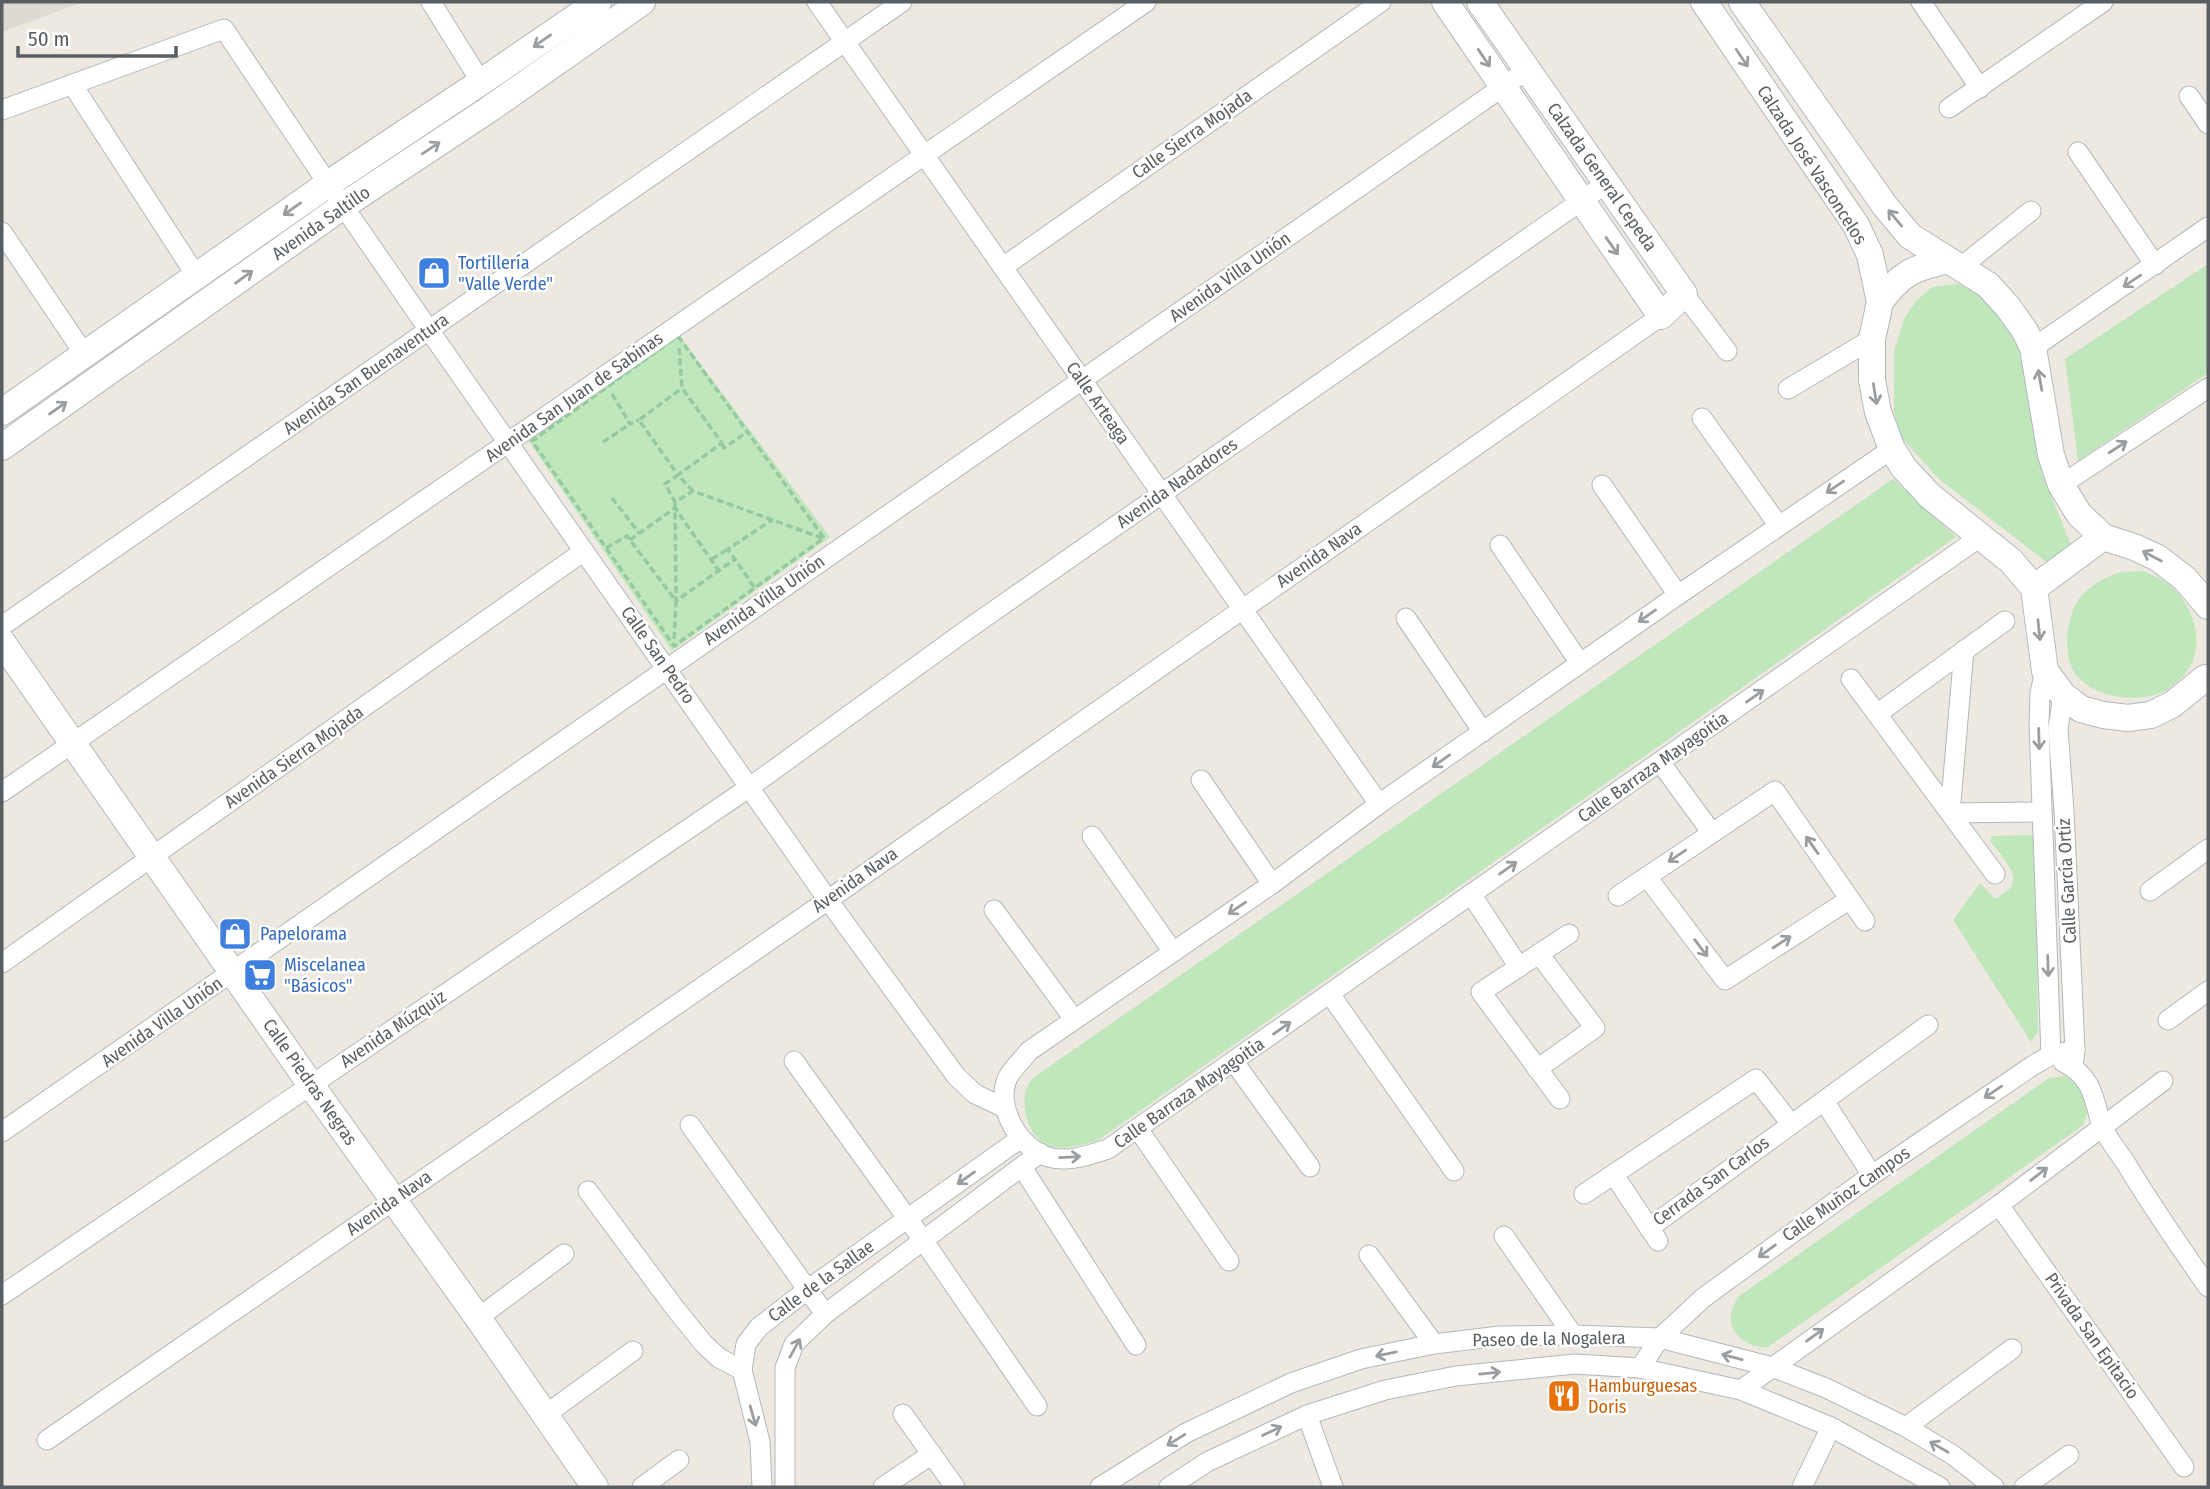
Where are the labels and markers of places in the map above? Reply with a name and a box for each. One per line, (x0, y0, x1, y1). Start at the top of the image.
place label: Tortillería "Valle Verde" (458, 252, 553, 295)
shop icon: Tortillería "Valle Verde" (415, 254, 453, 292)
shop icon: Papelorama (216, 915, 254, 953)
place label: Papelorama (260, 923, 347, 945)
place label: Miscelanea "Básicos" (284, 954, 366, 997)
supermarket icon: Miscelanea "Básicos" (241, 956, 279, 994)
place label: Hamburguesas Doris (1588, 1375, 1697, 1418)
restaurant icon: Hamburguesas Doris (1545, 1377, 1583, 1415)

